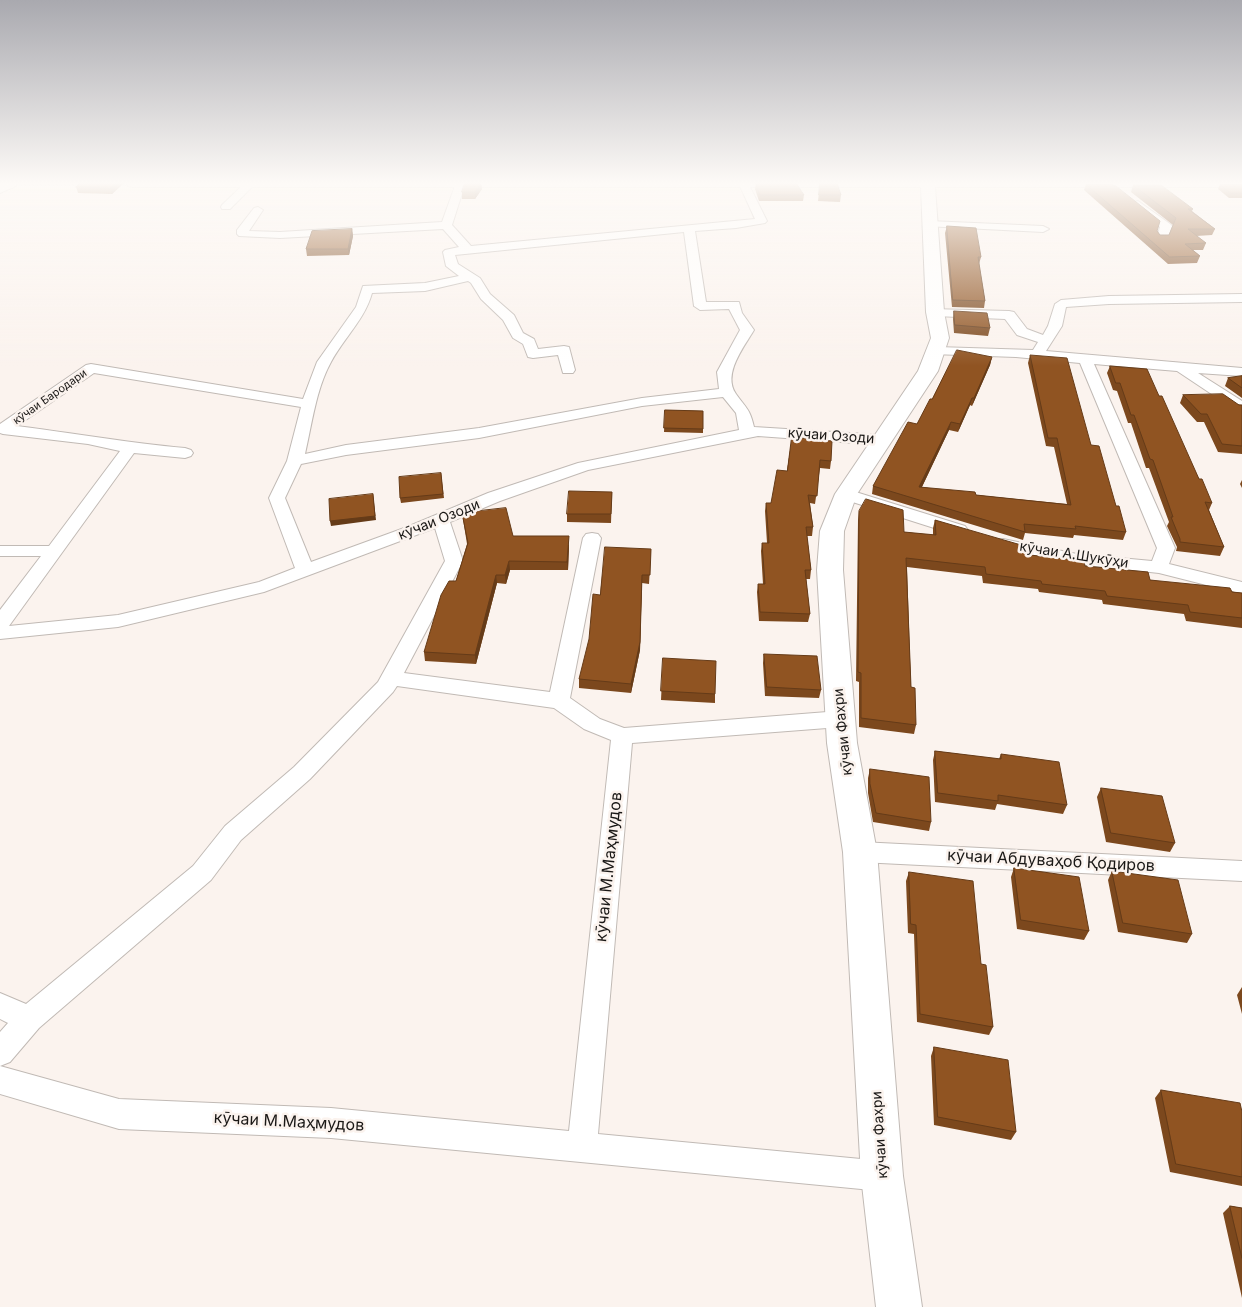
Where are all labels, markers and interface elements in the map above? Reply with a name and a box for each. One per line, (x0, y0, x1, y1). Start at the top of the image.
street label: кӯчаи Бародари (11, 367, 89, 427)
street label: кӯчаи Озоди (787, 425, 875, 447)
street label: кӯчаи Озоди (396, 496, 482, 544)
street label: кӯчаи А.Шукӯҳи (1018, 538, 1130, 572)
street label: кӯчаи Фахри (830, 688, 856, 776)
street label: кӯчаи М.Маҳмудов (592, 791, 626, 943)
street label: кӯчаи Абдуваҳоб Қодиров (947, 846, 1155, 876)
street label: кӯчаи Фахри (869, 1091, 891, 1179)
street label: кӯчаи М.Маҳмудов (213, 1108, 365, 1136)

